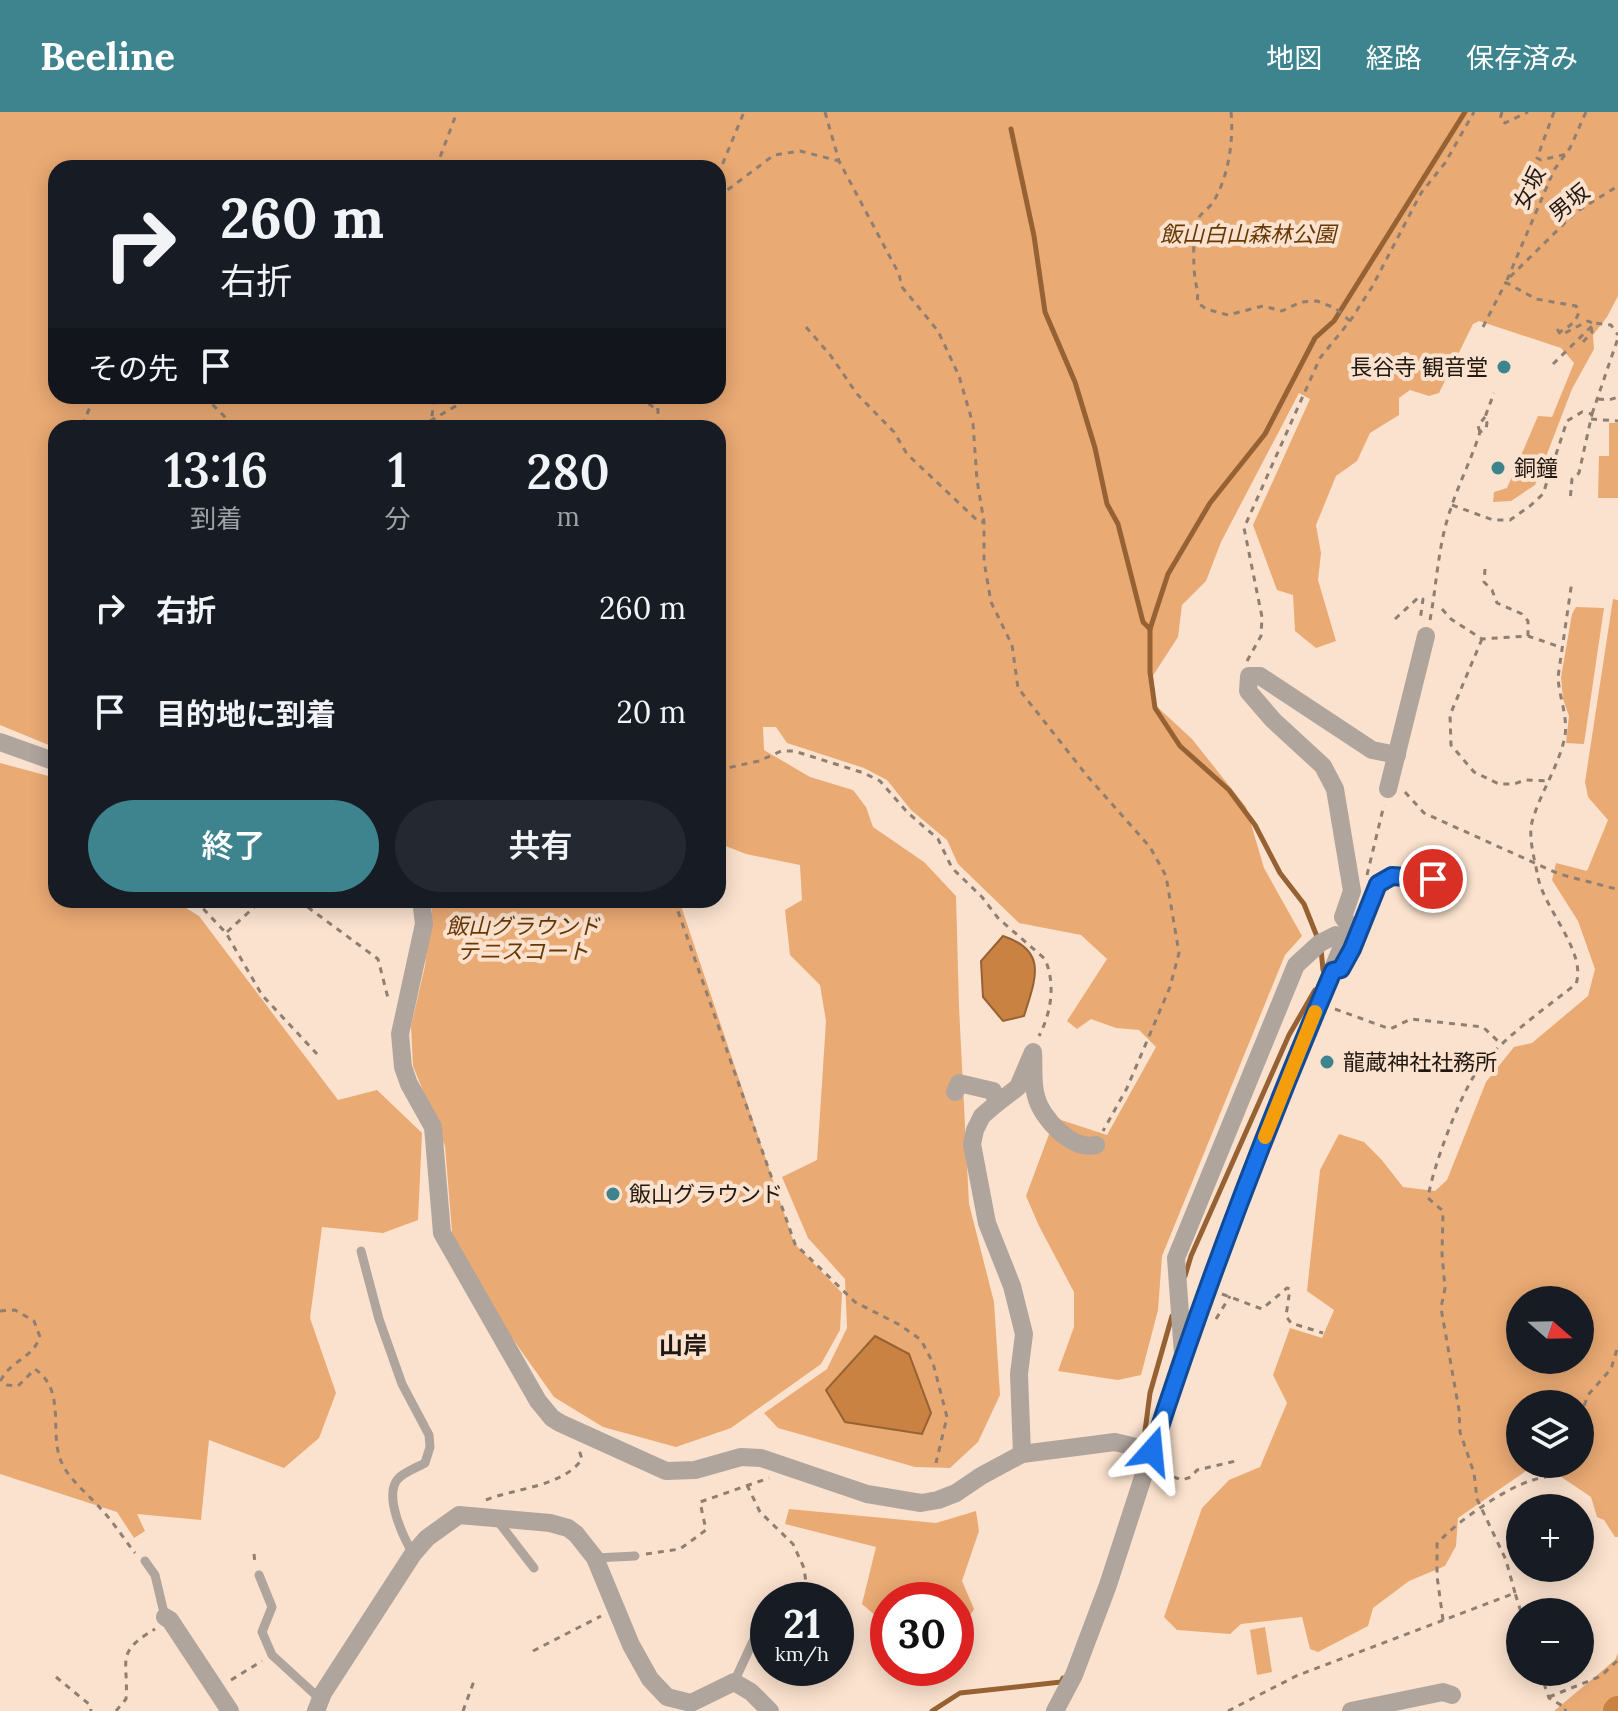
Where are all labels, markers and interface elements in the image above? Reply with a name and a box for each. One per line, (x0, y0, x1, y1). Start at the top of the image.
text: Beeline (40, 32, 175, 80)
text: 地図 (1266, 40, 1322, 76)
text: 経路 (1366, 40, 1422, 76)
text: 保存済み (1466, 40, 1578, 76)
street label: 女坂 (1507, 162, 1551, 214)
street label: 男坂 (1543, 177, 1595, 227)
text: 260 m (220, 182, 384, 253)
icon: right (88, 192, 192, 296)
park label: 飯山白山森林公園 (1160, 220, 1339, 248)
text: 右折 (220, 258, 292, 304)
icon: arrive (194, 344, 238, 388)
text: その先 (88, 349, 178, 387)
place label: 長谷寺 観音堂 (1350, 353, 1488, 381)
marker: 長谷寺 観音堂 (1495, 358, 1513, 376)
text: 13:16 (164, 439, 268, 500)
text: 1 (388, 439, 407, 500)
text: 280 (527, 441, 610, 502)
place label: 銅鐘 (1514, 454, 1558, 482)
marker: 銅鐘 (1489, 459, 1507, 477)
text: m (557, 500, 580, 533)
text: 到着 (190, 502, 242, 535)
text: 分 (384, 502, 410, 535)
icon: right (88, 586, 132, 630)
text: 260 m (599, 589, 686, 627)
text: 右折 (156, 591, 216, 629)
icon: arrive (88, 690, 132, 734)
text: 20 m (617, 693, 686, 731)
text: 目的地に到着 (156, 695, 336, 733)
button: 終了 (88, 800, 379, 892)
button: 共有 (395, 800, 686, 892)
pin (1399, 845, 1467, 913)
icon: arrive (1411, 857, 1455, 901)
park label: 飯山グラウンド テニスコート (446, 912, 601, 965)
place label: 龍蔵神社社務所 (1343, 1048, 1497, 1076)
marker: 龍蔵神社社務所 (1318, 1053, 1336, 1071)
place label: 飯山グラウンド (629, 1180, 783, 1208)
marker: 飯山グラウンド (604, 1185, 622, 1203)
north arrow (1506, 1286, 1594, 1374)
map controls (1506, 1286, 1594, 1686)
district label: 山岸 (659, 1330, 707, 1361)
button: layers (1506, 1390, 1594, 1478)
position arrow (1110, 1409, 1194, 1493)
button: + (1506, 1494, 1594, 1582)
speed limit sign: 30 (870, 1582, 974, 1686)
text: 21 (783, 1598, 821, 1649)
button: − (1506, 1598, 1594, 1686)
text: km/h (775, 1641, 829, 1666)

